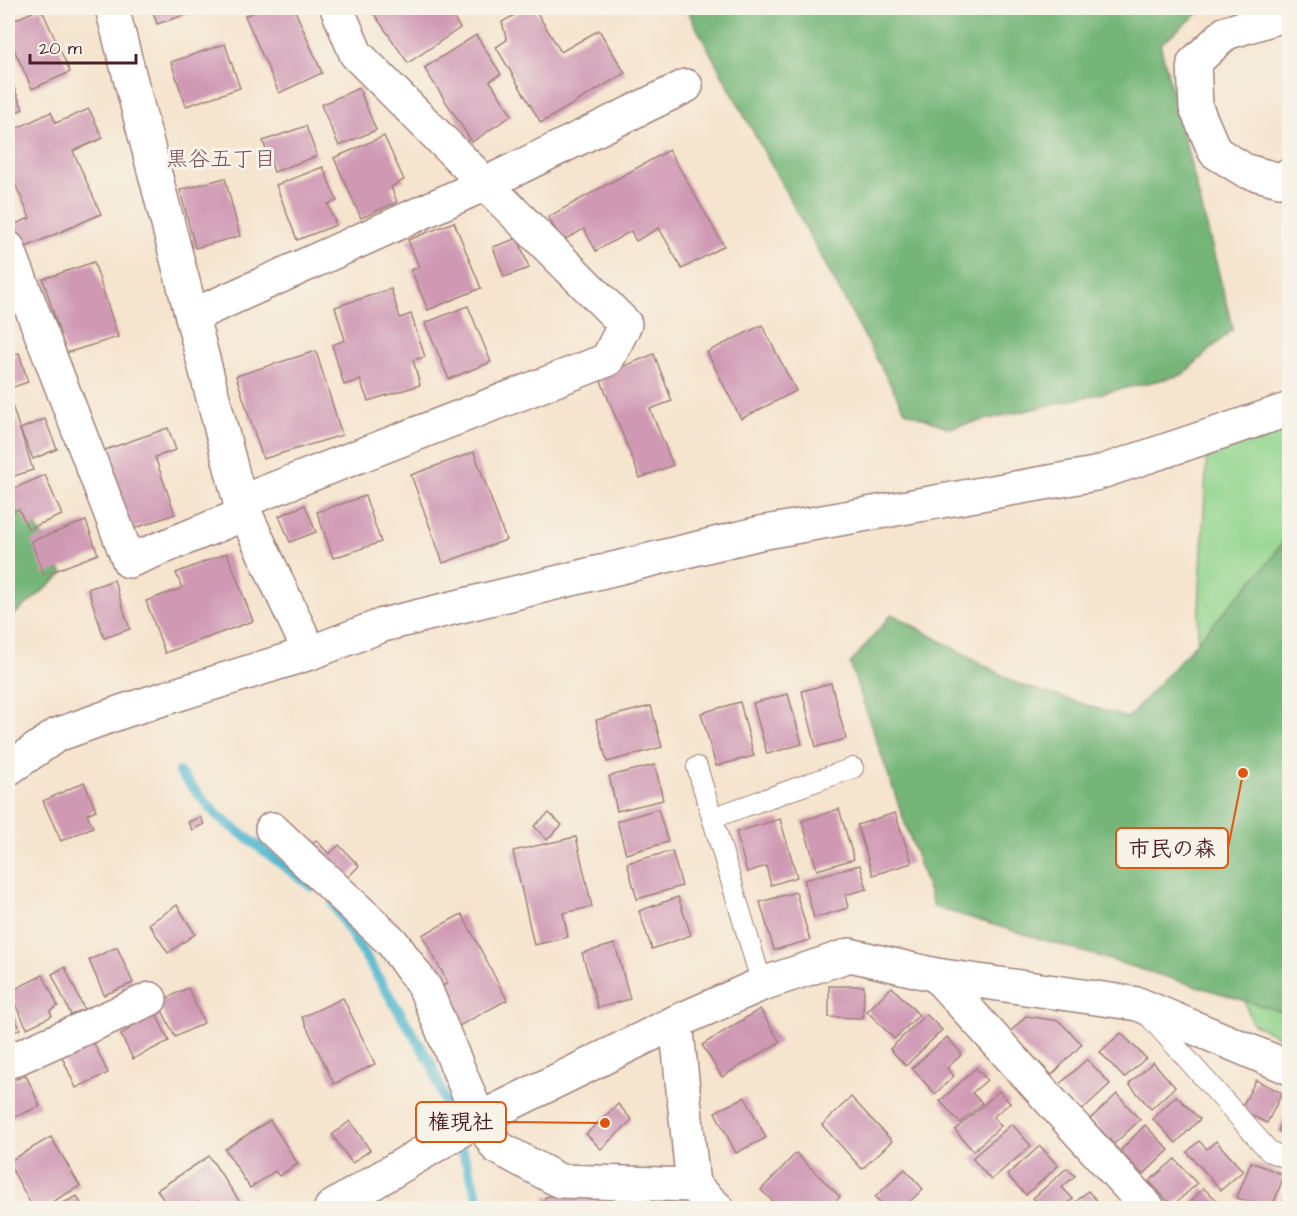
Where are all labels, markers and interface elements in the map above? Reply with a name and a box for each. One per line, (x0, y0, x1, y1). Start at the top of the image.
scale bar (30, 27, 136, 65)
text: 20 m (39, 36, 82, 61)
district label: 黒谷五丁目 (166, 144, 276, 175)
callout: 市民の森 (1116, 828, 1228, 868)
text: 市民の森 (1128, 834, 1216, 865)
callout: 権現社 (416, 1102, 506, 1142)
text: 権現社 (428, 1107, 494, 1138)

